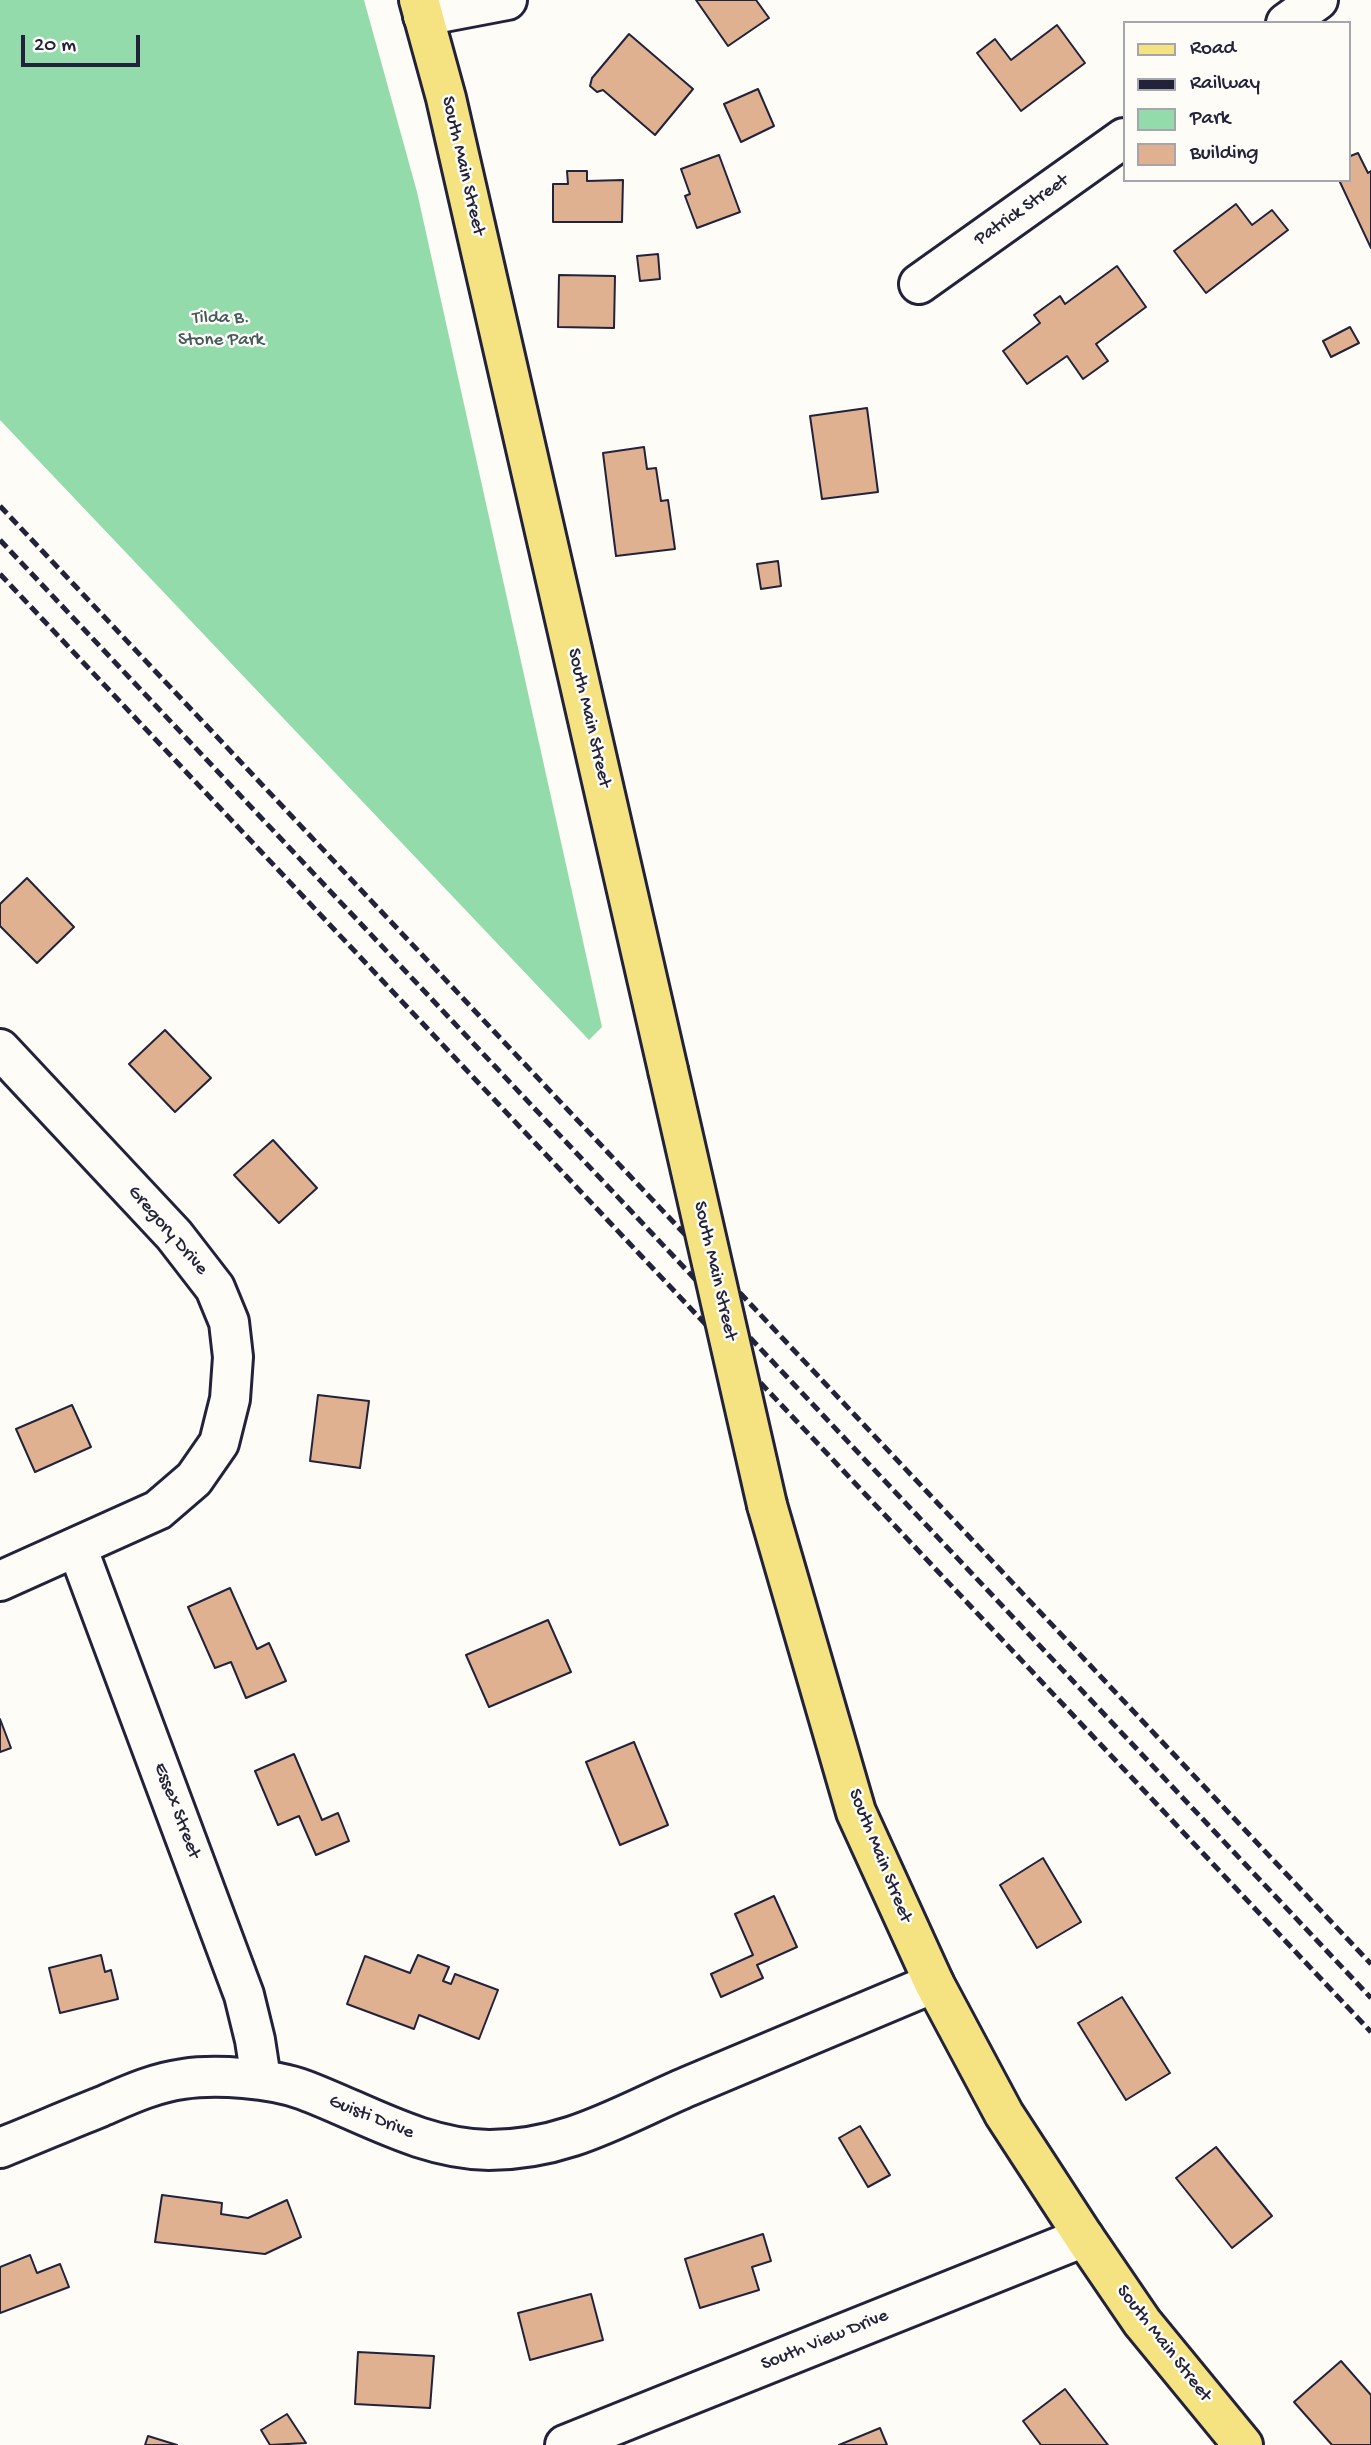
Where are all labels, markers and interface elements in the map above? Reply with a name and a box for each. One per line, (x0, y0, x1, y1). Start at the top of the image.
scale bar (24, 21, 144, 65)
legend (1122, 21, 1350, 182)
text: 20 m (34, 34, 76, 59)
text: Road (1190, 37, 1236, 62)
text: Railway (1190, 72, 1260, 97)
street label: South Main Street (435, 94, 489, 238)
text: Park (1190, 107, 1230, 132)
text: Building (1190, 142, 1259, 167)
street label: Patrick Street (971, 170, 1073, 252)
park label: Tilda B. Stone Park (178, 308, 264, 352)
street label: South Main Street (561, 646, 615, 790)
street label: Gregory Drive (122, 1182, 212, 1280)
street label: South Main Street (687, 1199, 741, 1343)
street label: Essex Street (147, 1760, 205, 1862)
street label: South Main Street (842, 1786, 916, 1926)
street label: Guisti Drive (325, 2091, 417, 2145)
street label: South Main Street (1110, 2281, 1216, 2407)
street label: South View Drive (758, 2305, 892, 2377)

